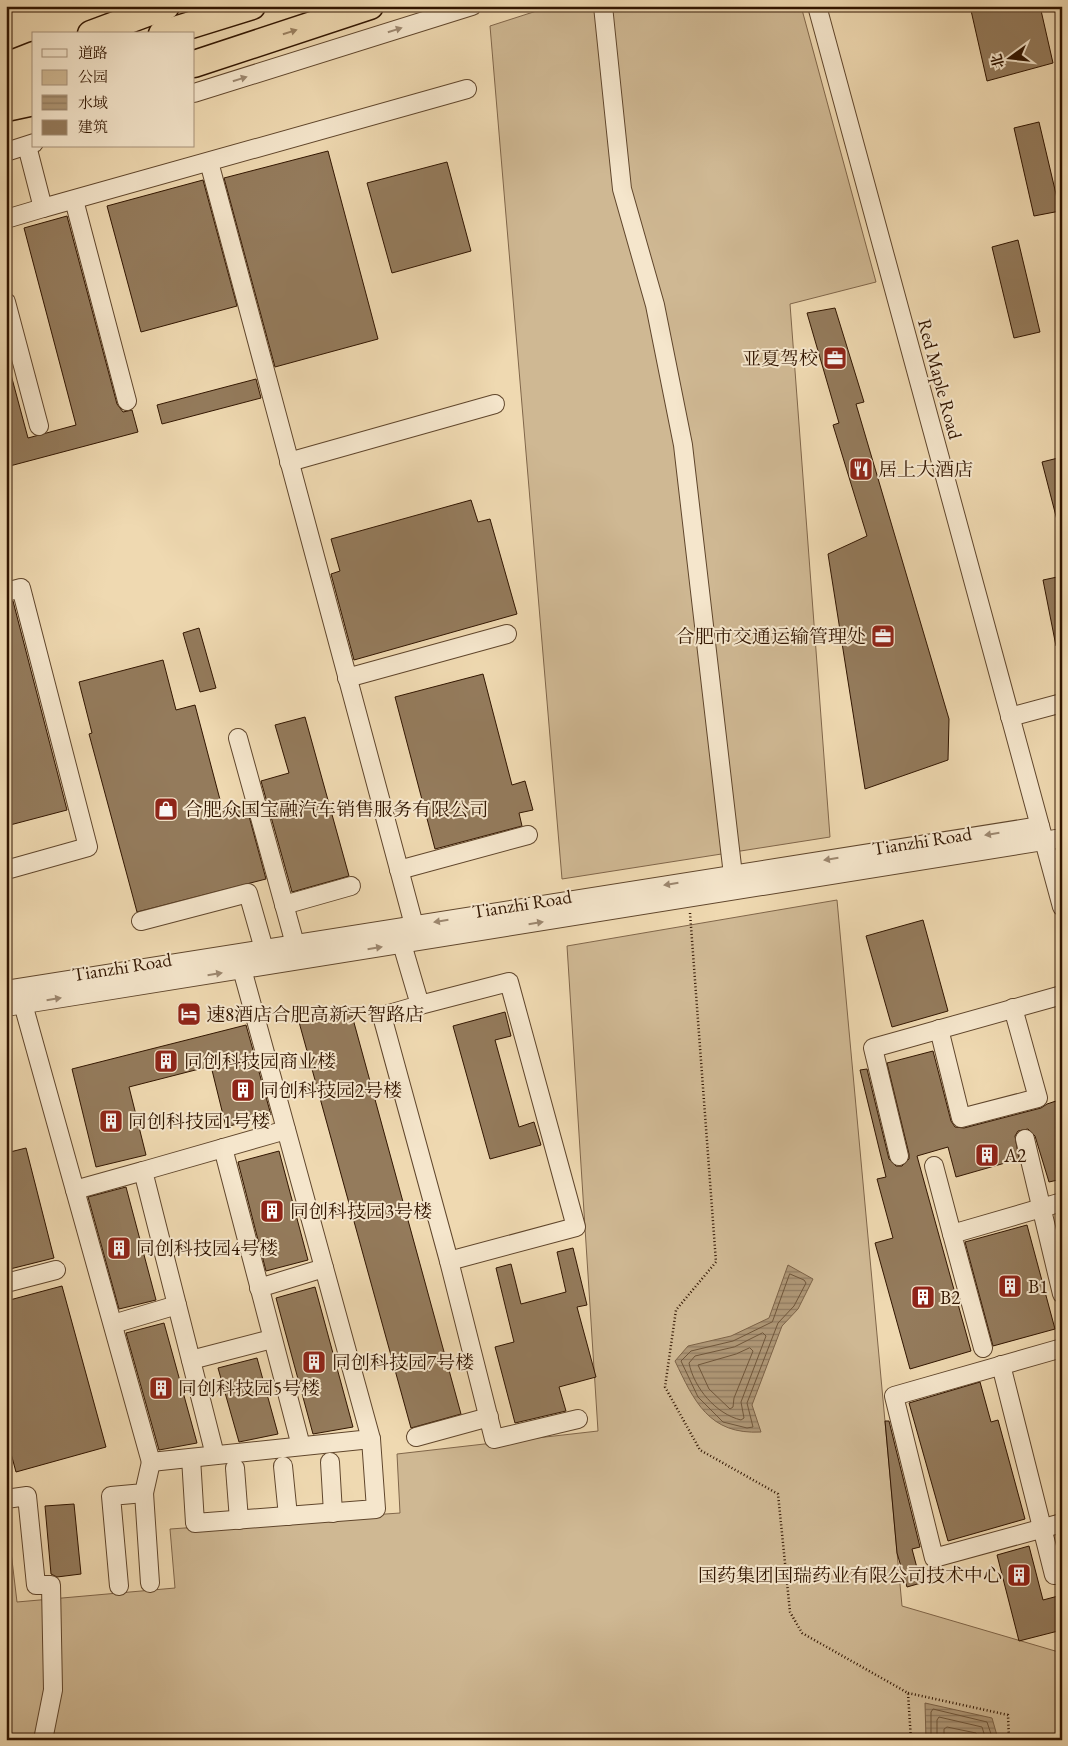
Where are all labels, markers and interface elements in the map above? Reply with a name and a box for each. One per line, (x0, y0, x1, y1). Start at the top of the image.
one-way arrow (388, 26, 403, 34)
one-way arrow (283, 28, 298, 36)
legend (32, 32, 195, 148)
north arrow (986, 32, 1036, 82)
text: 道路 (78, 43, 108, 62)
text: 北 (987, 52, 1008, 70)
text: 公园 (78, 67, 108, 86)
one-way arrow (233, 74, 248, 82)
text: 水域 (78, 93, 108, 112)
text: 建筑 (78, 117, 108, 136)
street label: Red Maple Road (912, 316, 968, 442)
office icon: 亚夏驾校 (822, 345, 848, 371)
place label: 亚夏驾校 (742, 346, 818, 371)
restaurant icon: 居上大酒店 (848, 456, 874, 482)
place label: 居上大酒店 (878, 457, 973, 482)
office icon: 合肥市交通运输管理处 (870, 623, 896, 649)
place label: 合肥市交通运输管理处 (676, 624, 866, 649)
shop icon: 合肥众国宝融汽车销售服务有限公司 (153, 796, 179, 822)
place label: 合肥众国宝融汽车销售服务有限公司 (184, 797, 488, 822)
street label: Tianzhi Road (871, 821, 974, 861)
one-way arrow (984, 830, 1000, 838)
one-way arrow (823, 855, 839, 863)
one-way arrow (663, 881, 679, 889)
street label: Tianzhi Road (471, 884, 574, 924)
one-way arrow (433, 917, 449, 925)
one-way arrow (528, 919, 544, 927)
one-way arrow (368, 944, 384, 952)
street label: Tianzhi Road (71, 947, 174, 987)
one-way arrow (207, 969, 223, 977)
one-way arrow (47, 995, 63, 1003)
hotel icon: 速8酒店合肥高新天智路店 (176, 1001, 202, 1027)
place label: 速8酒店合肥高新天智路店 (206, 1002, 424, 1027)
building icon: 同创科技园商业楼 (153, 1048, 179, 1074)
place label: 同创科技园商业楼 (184, 1049, 336, 1074)
building icon: 同创科技园2号楼 (230, 1077, 256, 1103)
place label: 同创科技园2号楼 (260, 1078, 402, 1103)
building icon: 同创科技园1号楼 (98, 1108, 124, 1134)
place label: 同创科技园1号楼 (128, 1109, 270, 1134)
building icon: A2 (974, 1142, 1000, 1168)
place label: A2 (1003, 1143, 1026, 1168)
building icon: 同创科技园3号楼 (259, 1198, 285, 1224)
place label: 同创科技园3号楼 (290, 1199, 432, 1224)
building icon: 同创科技园4号楼 (106, 1235, 132, 1261)
place label: 同创科技园4号楼 (136, 1236, 278, 1261)
building icon: B1 (997, 1273, 1023, 1299)
place label: B1 (1028, 1274, 1048, 1299)
building icon: B2 (910, 1284, 936, 1310)
place label: B2 (940, 1285, 960, 1310)
building icon: 同创科技园7号楼 (301, 1349, 327, 1375)
place label: 同创科技园7号楼 (332, 1350, 474, 1375)
building icon: 同创科技园5号楼 (148, 1375, 174, 1401)
place label: 同创科技园5号楼 (178, 1376, 320, 1401)
building icon: 国药集团国瑞药业有限公司技术中心 (1006, 1562, 1032, 1588)
place label: 国药集团国瑞药业有限公司技术中心 (698, 1563, 1002, 1588)

